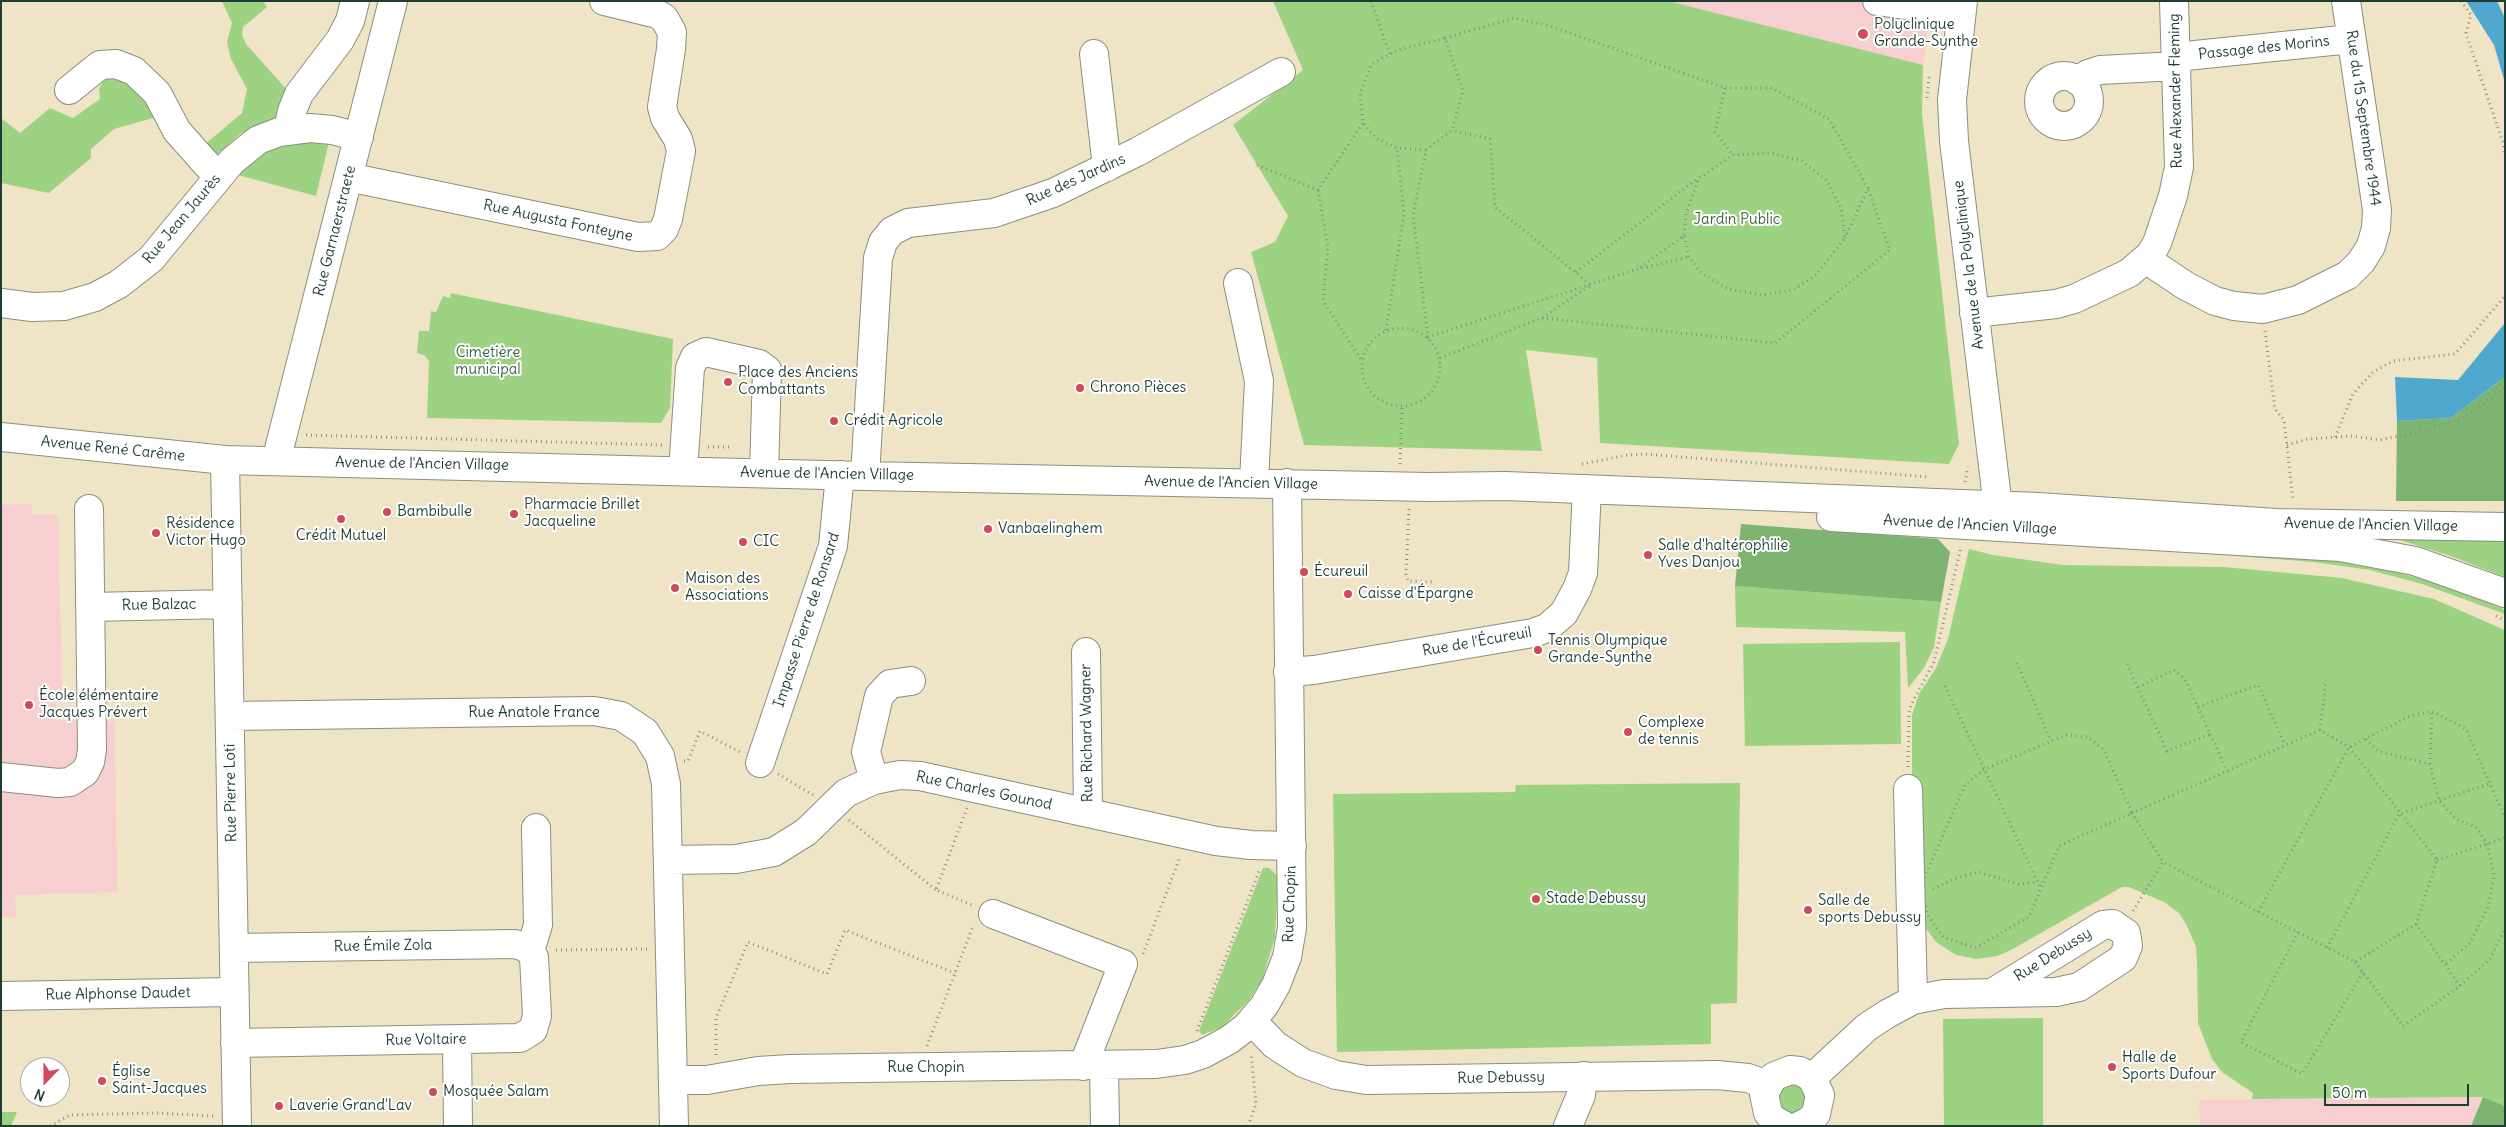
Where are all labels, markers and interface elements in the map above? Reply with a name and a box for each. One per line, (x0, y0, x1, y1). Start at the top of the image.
street label: Rue Alexander Fleming (2166, 13, 2186, 169)
place label: Polyclinique Grande-Synthe (1874, 16, 1978, 51)
marker: Polyclinique Grande-Synthe (1856, 27, 1870, 41)
street label: Rue du 15 Septembre 1944 (2342, 29, 2384, 207)
street label: Passage des Morins (2197, 32, 2331, 64)
street label: Rue des Jardins (1024, 150, 1128, 210)
street label: Rue Garnaerstraete (310, 164, 360, 298)
street label: Rue Jean Jaurès (139, 170, 225, 268)
street label: Avenue de la Polyclinique (1950, 179, 1988, 351)
street label: Rue Augusta Fonteyne (482, 196, 634, 246)
park label: Jardin Public (1694, 211, 1780, 229)
park label: Cimetière municipal (455, 344, 521, 379)
place label: Place des Anciens Combattants (738, 364, 858, 399)
marker: Place des Anciens Combattants (722, 376, 734, 388)
place label: Chrono Pièces (1090, 379, 1186, 397)
marker: Chrono Pièces (1074, 382, 1086, 394)
place label: Crédit Agricole (844, 412, 943, 430)
marker: Crédit Agricole (828, 415, 840, 427)
street label: Avenue René Carême (40, 432, 186, 466)
street label: Avenue de l'Ancien Village (335, 453, 509, 475)
street label: Avenue de l'Ancien Village (740, 463, 914, 485)
street label: Avenue de l'Ancien Village (1144, 472, 1318, 494)
place label: Pharmacie Brillet Jacqueline (524, 496, 640, 531)
place label: Bambibulle (397, 503, 472, 521)
marker: Bambibulle (381, 506, 393, 518)
marker: Pharmacie Brillet Jacqueline (508, 508, 520, 520)
street label: Avenue de l'Ancien Village (1883, 511, 2057, 539)
marker: Crédit Mutuel (335, 513, 347, 525)
street label: Avenue de l'Ancien Village (2284, 514, 2458, 536)
place label: Résidence Victor Hugo (166, 515, 246, 550)
place label: Vanbaelinghem (998, 520, 1103, 538)
marker: Vanbaelinghem (982, 523, 994, 535)
marker: Résidence Victor Hugo (150, 527, 162, 539)
place label: Crédit Mutuel (296, 527, 386, 545)
street label: Impasse Pierre de Ronsard (770, 530, 844, 710)
place label: CIC (753, 533, 779, 551)
marker: CIC (737, 536, 749, 548)
place label: Salle d'haltérophilie Yves Danjou (1658, 537, 1788, 572)
marker: Salle d'haltérophilie Yves Danjou (1642, 549, 1654, 561)
place label: Écureuil (1314, 563, 1368, 581)
marker: Écureuil (1298, 566, 1310, 578)
place label: Maison des Associations (685, 570, 769, 605)
marker: Maison des Associations (669, 582, 681, 594)
place label: Caisse d'Épargne (1358, 585, 1474, 603)
marker: Caisse d'Épargne (1342, 588, 1354, 600)
street label: Rue Balzac (121, 595, 197, 615)
street label: Rue de l'Écureuil (1421, 624, 1533, 660)
place label: Tennis Olympique Grande-Synthe (1548, 632, 1668, 667)
marker: Tennis Olympique Grande-Synthe (1532, 644, 1544, 656)
street label: Rue Richard Wagner (1077, 663, 1097, 803)
place label: École élémentaire Jacques Prévert (39, 687, 159, 722)
marker: École élémentaire Jacques Prévert (23, 699, 35, 711)
street label: Rue Anatole France (468, 704, 600, 722)
place label: Complexe de tennis (1638, 714, 1704, 749)
marker: Complexe de tennis (1622, 726, 1634, 738)
street label: Rue Pierre Loti (221, 744, 241, 842)
street label: Rue Charles Gounod (914, 768, 1054, 814)
street label: Rue Chopin (1280, 865, 1300, 943)
place label: Stade Debussy (1546, 890, 1646, 908)
place label: Salle de sports Debussy (1818, 892, 1921, 927)
marker: Stade Debussy (1530, 893, 1542, 905)
marker: Salle de sports Debussy (1802, 904, 1814, 916)
street label: Rue Debussy (2011, 924, 2095, 986)
street label: Rue Émile Zola (334, 936, 432, 956)
street label: Rue Alphonse Daudet (45, 984, 191, 1004)
street label: Rue Voltaire (385, 1030, 467, 1050)
place label: Halle de Sports Dufour (2122, 1049, 2216, 1084)
north arrow (20, 1057, 70, 1107)
street label: Rue Chopin (887, 1059, 965, 1077)
marker: Halle de Sports Dufour (2106, 1061, 2118, 1073)
place label: Église Saint-Jacques (112, 1063, 207, 1098)
street label: Rue Debussy (1457, 1068, 1545, 1088)
scale bar (2326, 1074, 2471, 1106)
marker: Église Saint-Jacques (96, 1075, 108, 1087)
place label: Mosquée Salam (443, 1083, 549, 1101)
text: 50 m (2332, 1083, 2367, 1102)
text: N (32, 1085, 48, 1105)
marker: Mosquée Salam (427, 1086, 439, 1098)
place label: Laverie Grand'Lav (289, 1097, 412, 1115)
marker: Laverie Grand'Lav (273, 1100, 285, 1112)

